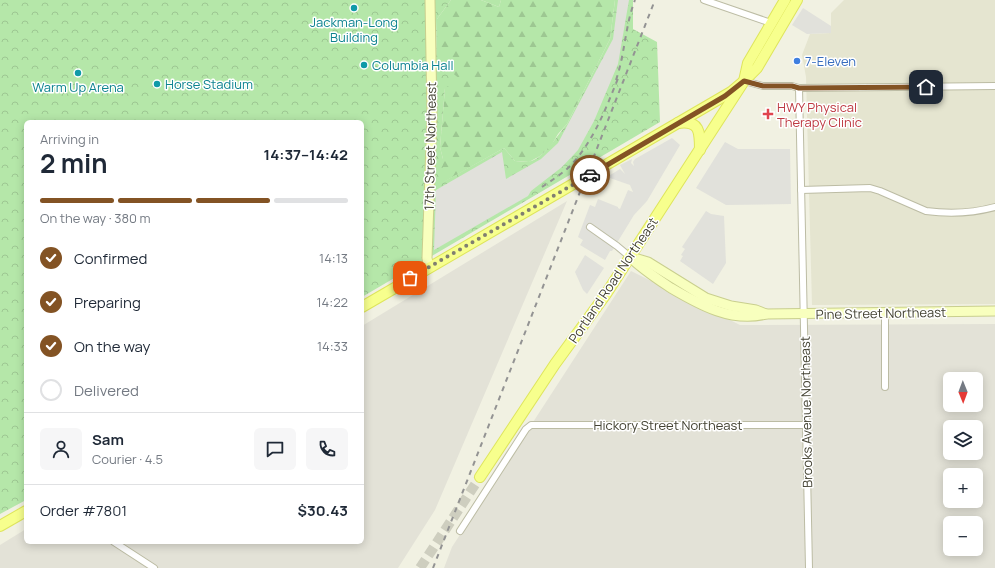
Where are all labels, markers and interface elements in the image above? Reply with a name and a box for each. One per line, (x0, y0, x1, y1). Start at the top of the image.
marker: Jackman-Long Building (349, 3, 359, 13)
place label: Jackman-Long Building (310, 13, 398, 46)
place label: 7-Eleven (805, 52, 856, 70)
place label: Columbia Hall (372, 56, 454, 74)
marker: 7-Eleven (792, 56, 802, 66)
marker: Columbia Hall (359, 60, 369, 70)
marker: Warm Up Arena (73, 68, 83, 78)
pin (909, 70, 943, 104)
place label: Horse Stadium (165, 75, 253, 93)
icon: home (915, 76, 937, 98)
place label: Warm Up Arena (32, 78, 124, 96)
marker: Horse Stadium (152, 79, 162, 89)
street label: 17th Street Northeast (420, 81, 440, 211)
place label: HWY Physical Therapy Clinic (777, 98, 862, 131)
marker: HWY Physical Therapy Clinic (762, 108, 774, 120)
text: Arriving in (40, 130, 99, 148)
text: 14:37–14:42 (264, 144, 348, 165)
text: 2 min (40, 145, 108, 181)
courier (570, 155, 610, 195)
icon: car (579, 164, 601, 186)
text: On the way · 380 m (40, 209, 151, 227)
street label: Portland Road Northeast (564, 214, 662, 346)
icon: check (40, 247, 62, 269)
text: Confirmed (74, 248, 147, 269)
text: 14:13 (319, 249, 348, 267)
pin (393, 261, 427, 295)
icon: bag (399, 267, 421, 289)
icon: check (40, 291, 62, 313)
text: Preparing (74, 292, 141, 313)
text: 14:22 (317, 293, 348, 311)
street label: Pine Street Northeast (816, 303, 946, 323)
icon: check (40, 335, 62, 357)
text: On the way (74, 336, 150, 357)
street label: Brooks Avenue Northeast (796, 336, 816, 488)
text: 14:33 (317, 337, 348, 355)
north arrow (943, 372, 983, 412)
map controls (943, 372, 983, 556)
text: Delivered (74, 380, 139, 401)
street label: Hickory Street Northeast (594, 416, 742, 434)
button: layers (943, 420, 983, 460)
button: person (40, 428, 82, 470)
button: chat (254, 428, 296, 470)
button: phone (306, 428, 348, 470)
text: Sam (92, 429, 124, 450)
text: Courier · 4.5 (92, 450, 163, 468)
button: + (943, 468, 983, 508)
text: Order #7801 (40, 500, 127, 521)
text: $30.43 (298, 500, 348, 521)
button: − (943, 516, 983, 556)

